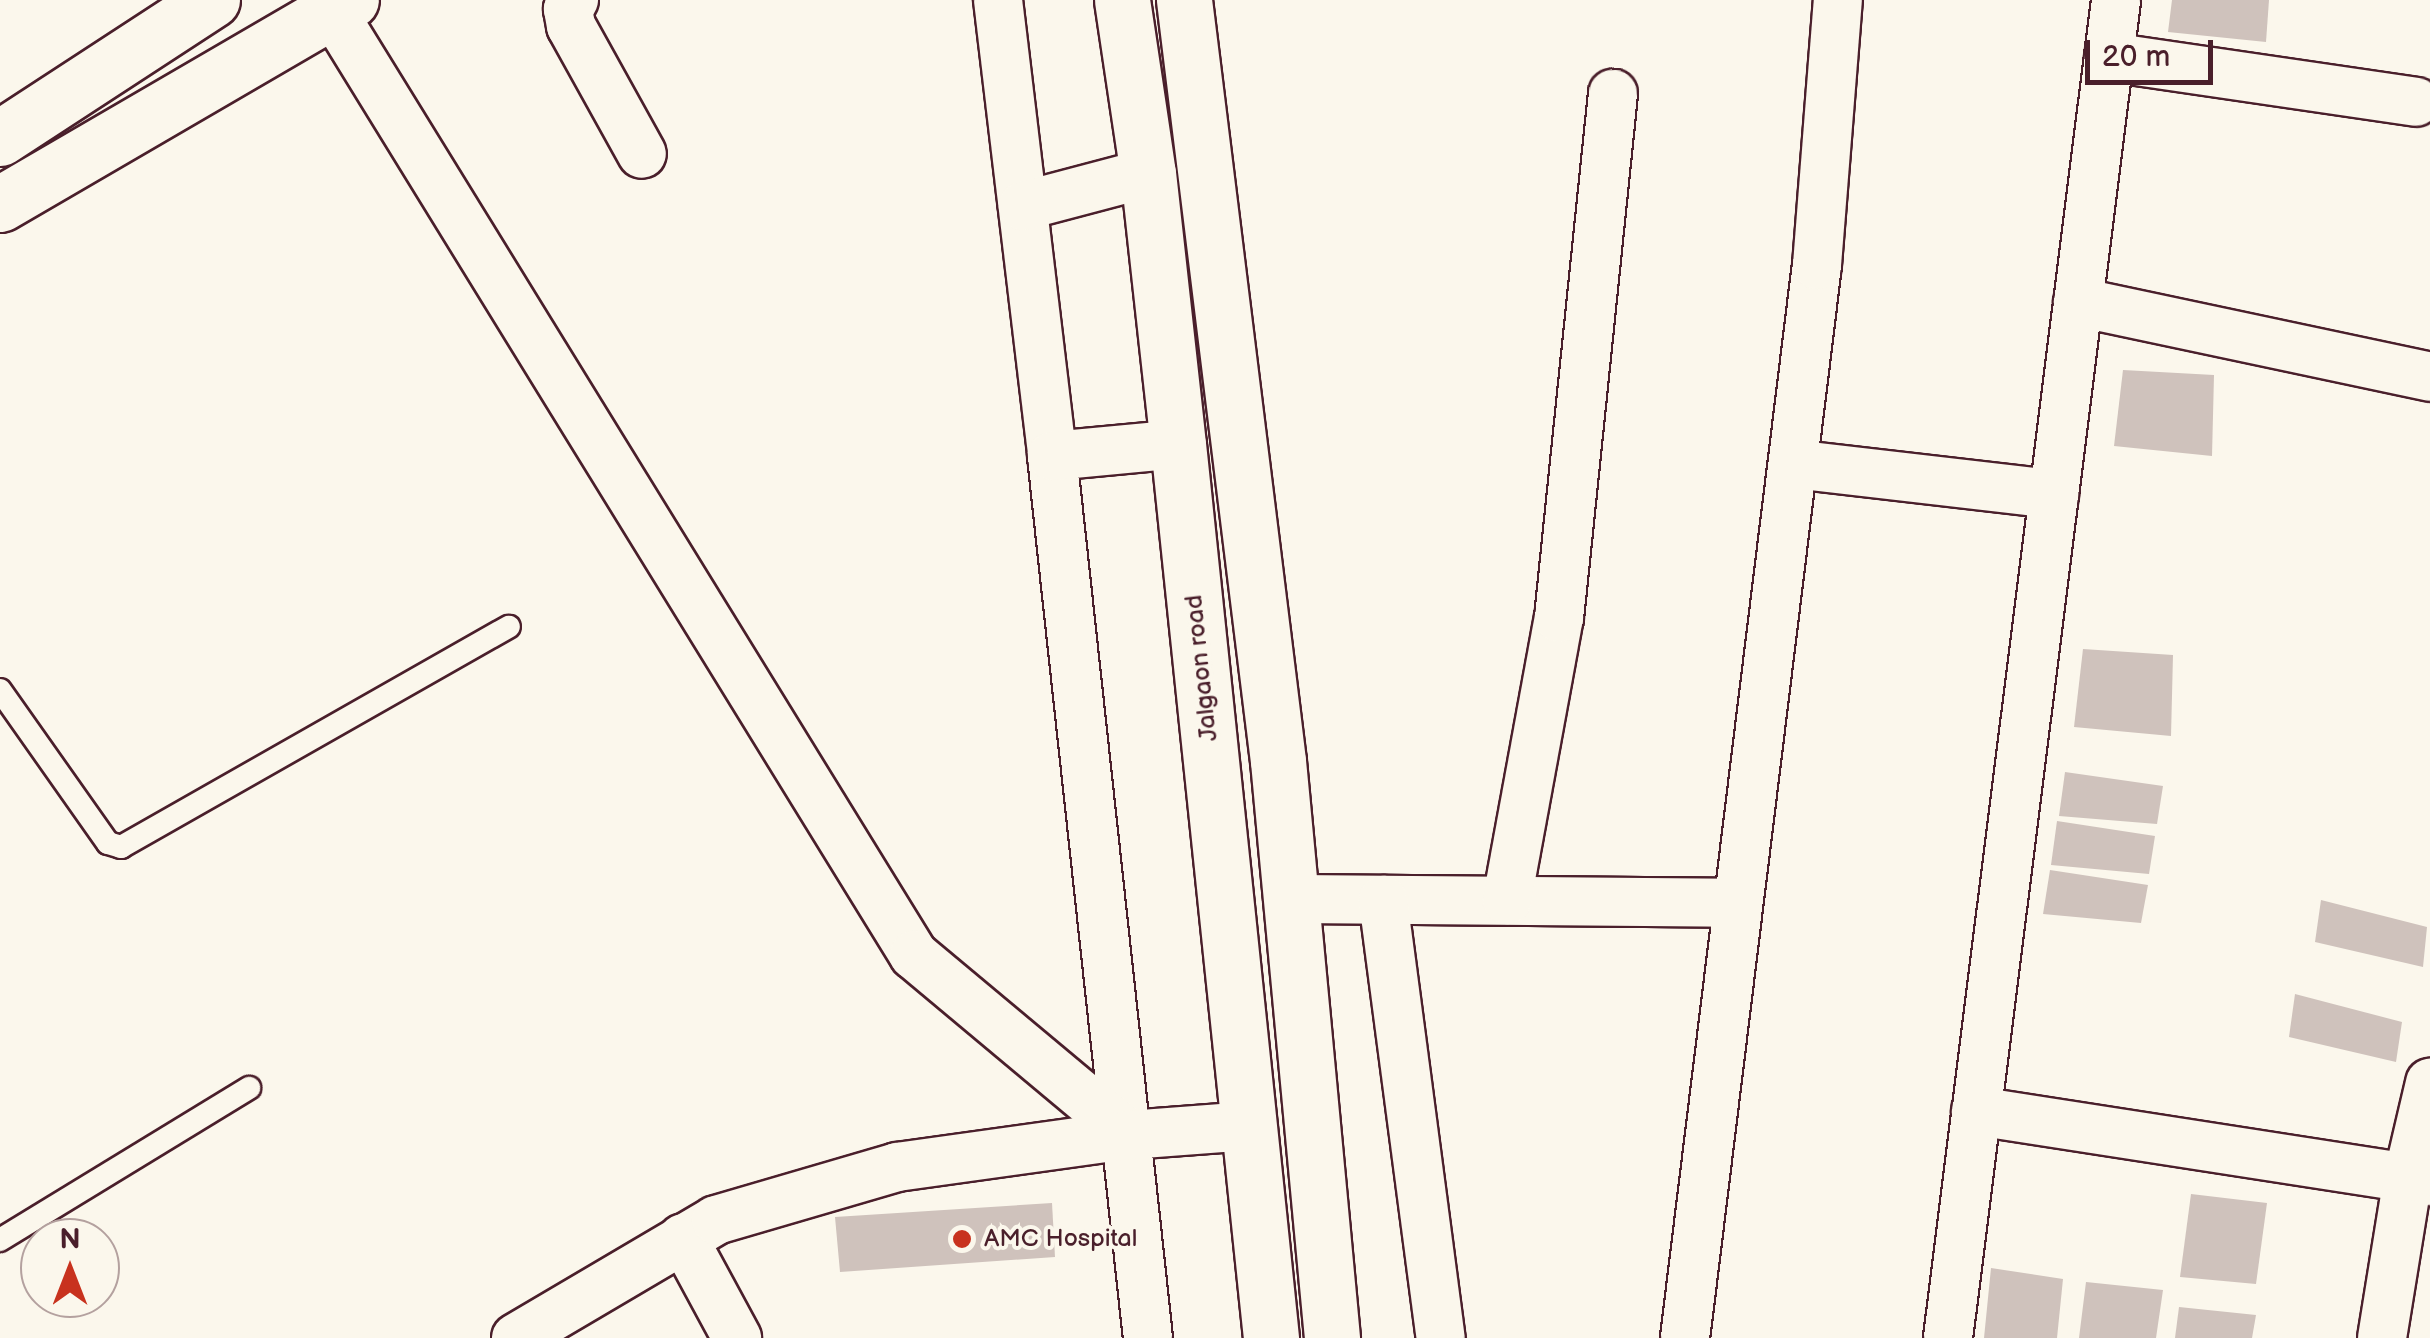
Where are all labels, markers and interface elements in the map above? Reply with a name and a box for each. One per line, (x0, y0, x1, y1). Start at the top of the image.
scale bar (2090, 20, 2218, 82)
text: 20 m (2102, 39, 2170, 75)
street label: Jalgaon road (1179, 593, 1225, 743)
north arrow (20, 1218, 120, 1318)
text: N (59, 1223, 81, 1256)
place label: AMC Hospital (984, 1224, 1137, 1254)
marker: AMC Hospital (949, 1226, 975, 1252)

